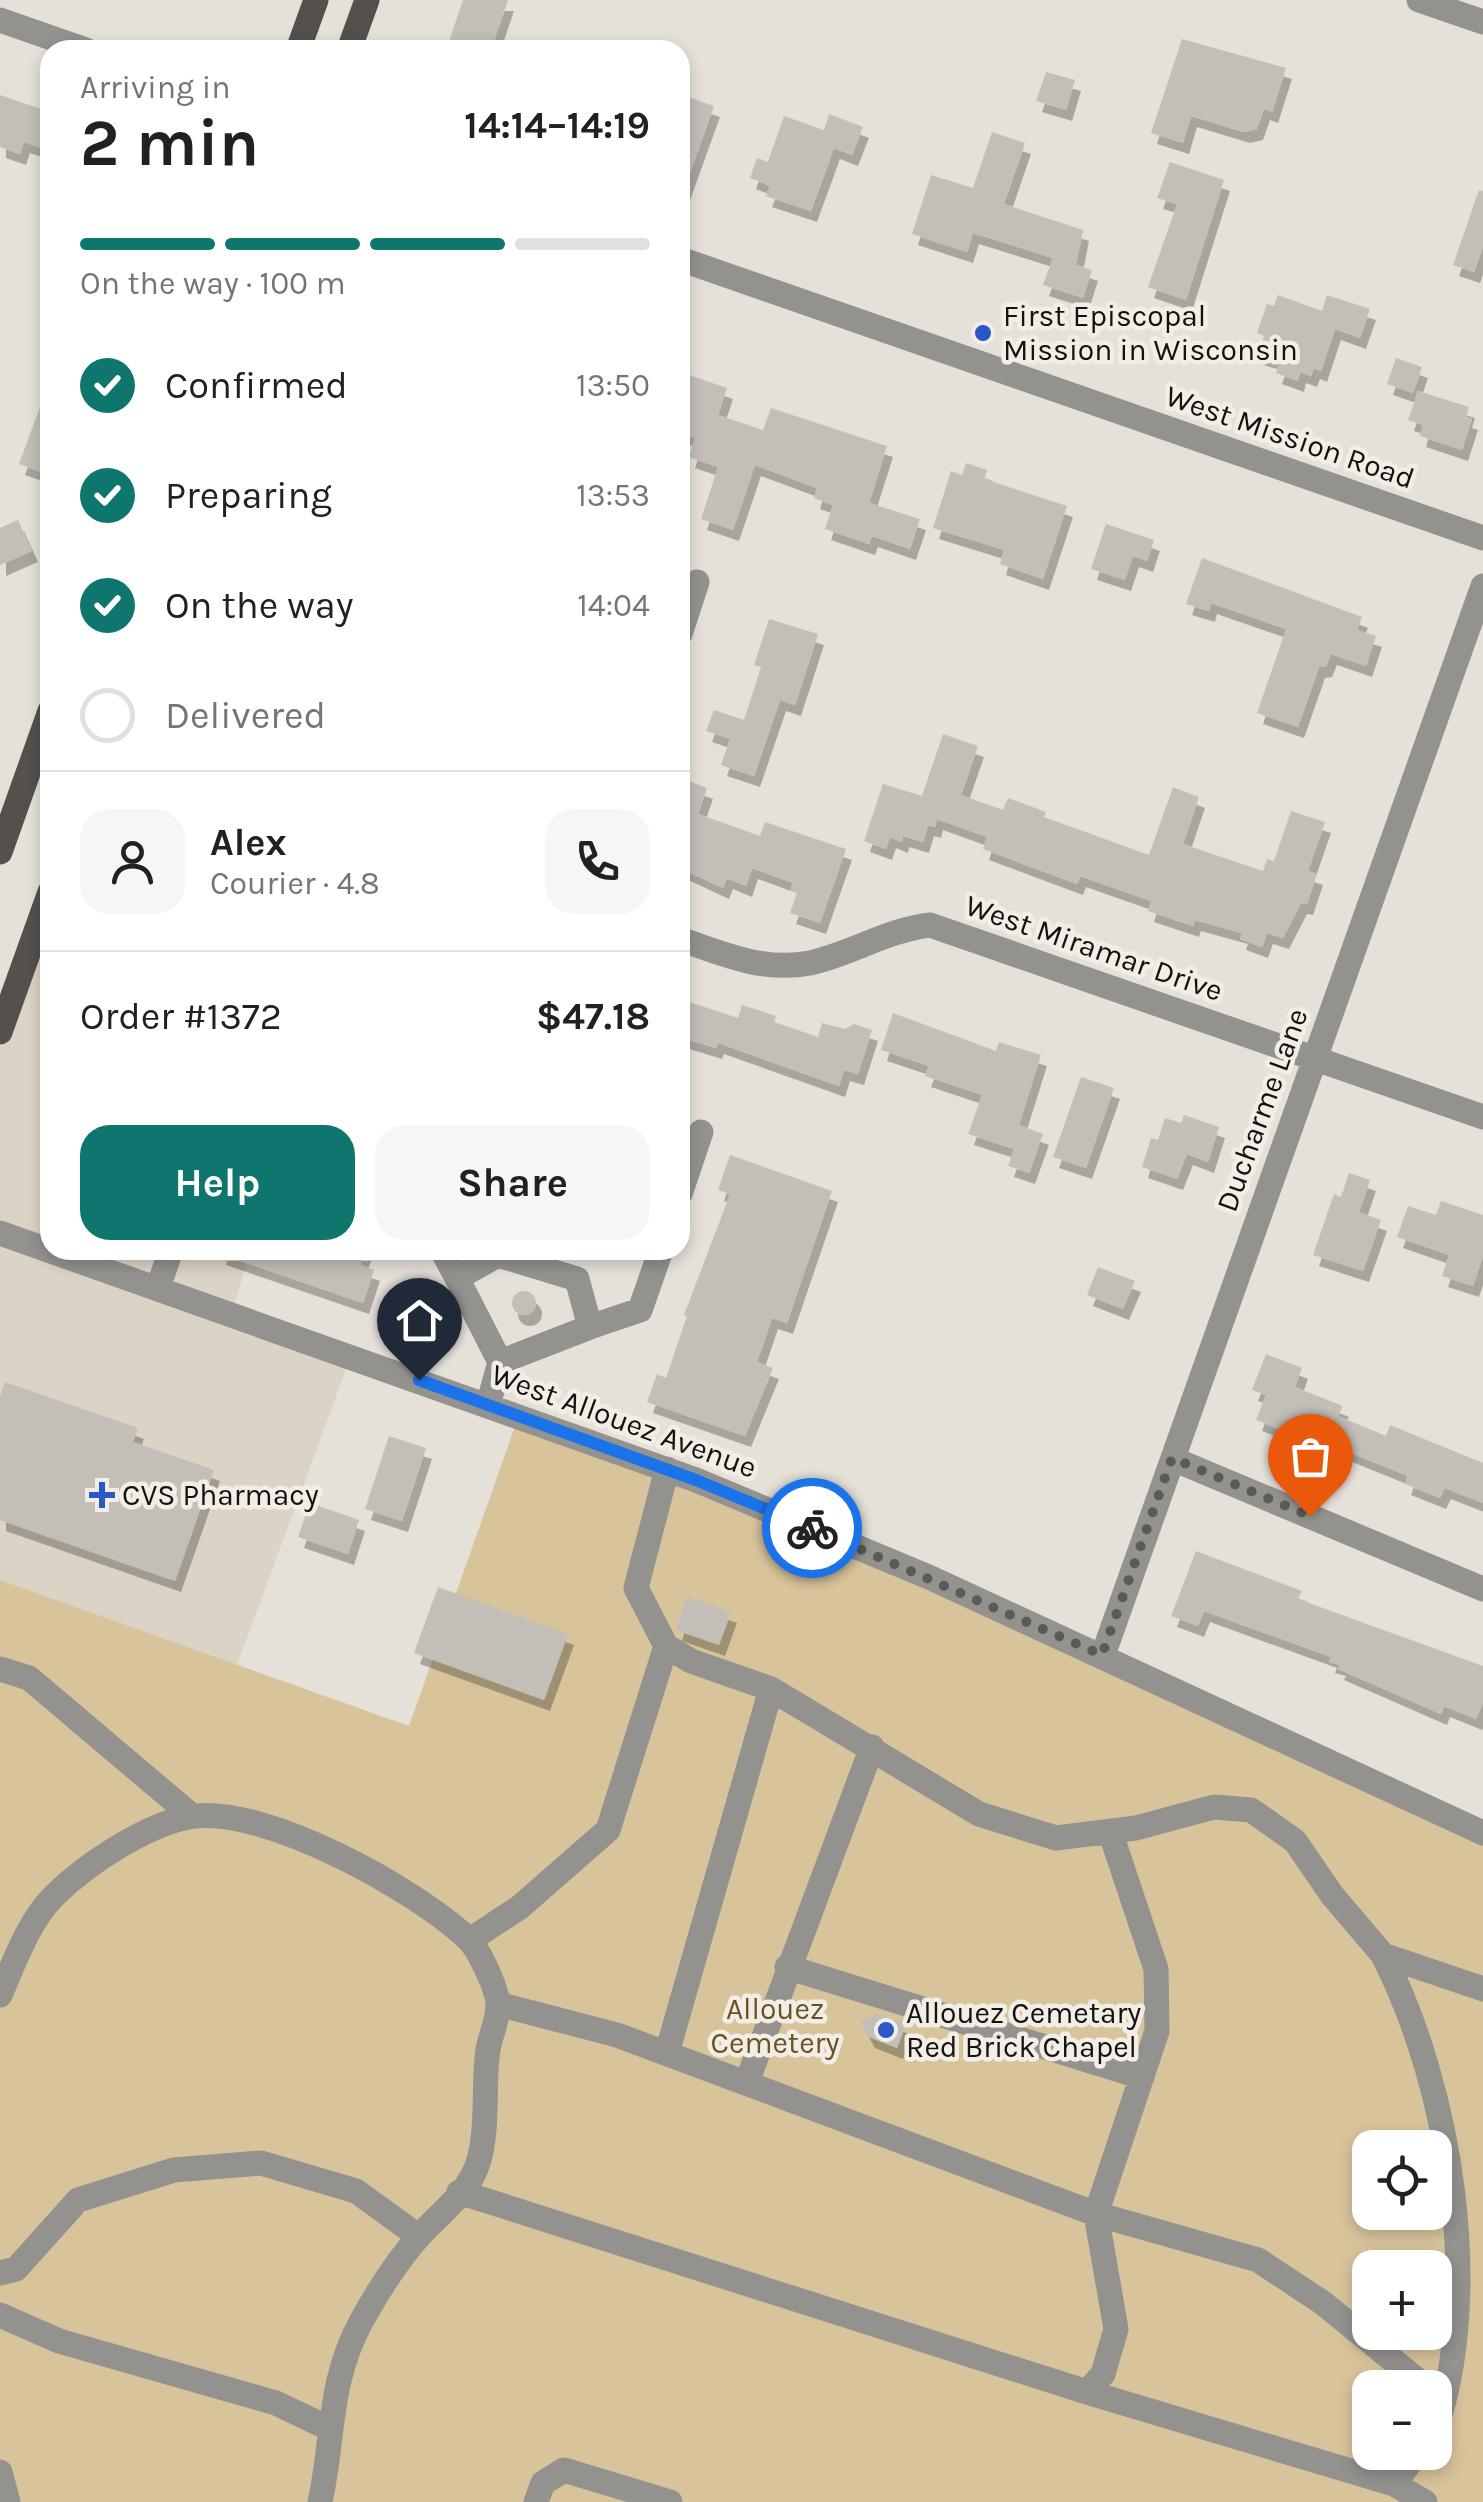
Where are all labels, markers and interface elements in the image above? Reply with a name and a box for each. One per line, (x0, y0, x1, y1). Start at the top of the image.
text: Arriving in (80, 69, 231, 106)
text: 14:14–14:19 (464, 103, 650, 148)
text: 2 min (80, 105, 259, 181)
text: On the way · 100 m (80, 265, 346, 302)
place label: First Episcopal Mission in Wisconsin (1003, 298, 1298, 368)
marker: First Episcopal Mission in Wisconsin (972, 322, 994, 344)
icon: check (80, 358, 135, 413)
text: Confirmed (165, 363, 348, 408)
text: 13:50 (576, 367, 650, 404)
street label: West Mission Road (1161, 378, 1419, 496)
icon: check (80, 468, 135, 523)
text: Preparing (165, 473, 332, 518)
text: 13:53 (576, 477, 650, 514)
icon: check (80, 578, 135, 633)
text: On the way (165, 583, 353, 628)
text: 14:04 (577, 587, 650, 624)
text: Delivered (165, 693, 326, 738)
button: person (80, 809, 185, 914)
button: phone (545, 809, 650, 914)
text: Alex (210, 820, 287, 865)
text: Courier · 4.8 (210, 865, 380, 902)
street label: West Miramar Drive (961, 887, 1227, 1009)
text: Order #1372 (80, 994, 282, 1039)
text: $47.18 (536, 994, 650, 1039)
street label: Ducharme Lane (1209, 1004, 1315, 1216)
button: Help (80, 1125, 355, 1240)
button: Share (375, 1125, 650, 1240)
pin (377, 1278, 462, 1381)
icon: home (392, 1293, 447, 1348)
street label: West Allouez Avenue (487, 1356, 761, 1486)
pin (1268, 1414, 1353, 1517)
icon: bag (1283, 1429, 1338, 1484)
place label: CVS Pharmacy (122, 1477, 319, 1513)
courier (762, 1478, 862, 1578)
marker: CVS Pharmacy (91, 1484, 113, 1506)
icon: bike (785, 1501, 840, 1556)
park label: Allouez Cemetery (711, 1991, 839, 2061)
place label: Allouez Cemetary Red Brick Chapel (906, 1995, 1141, 2065)
marker: Allouez Cemetary Red Brick Chapel (875, 2019, 897, 2041)
map controls (1352, 2130, 1452, 2470)
button: locate (1352, 2130, 1452, 2230)
button: + (1352, 2250, 1452, 2350)
button: − (1352, 2370, 1452, 2470)

